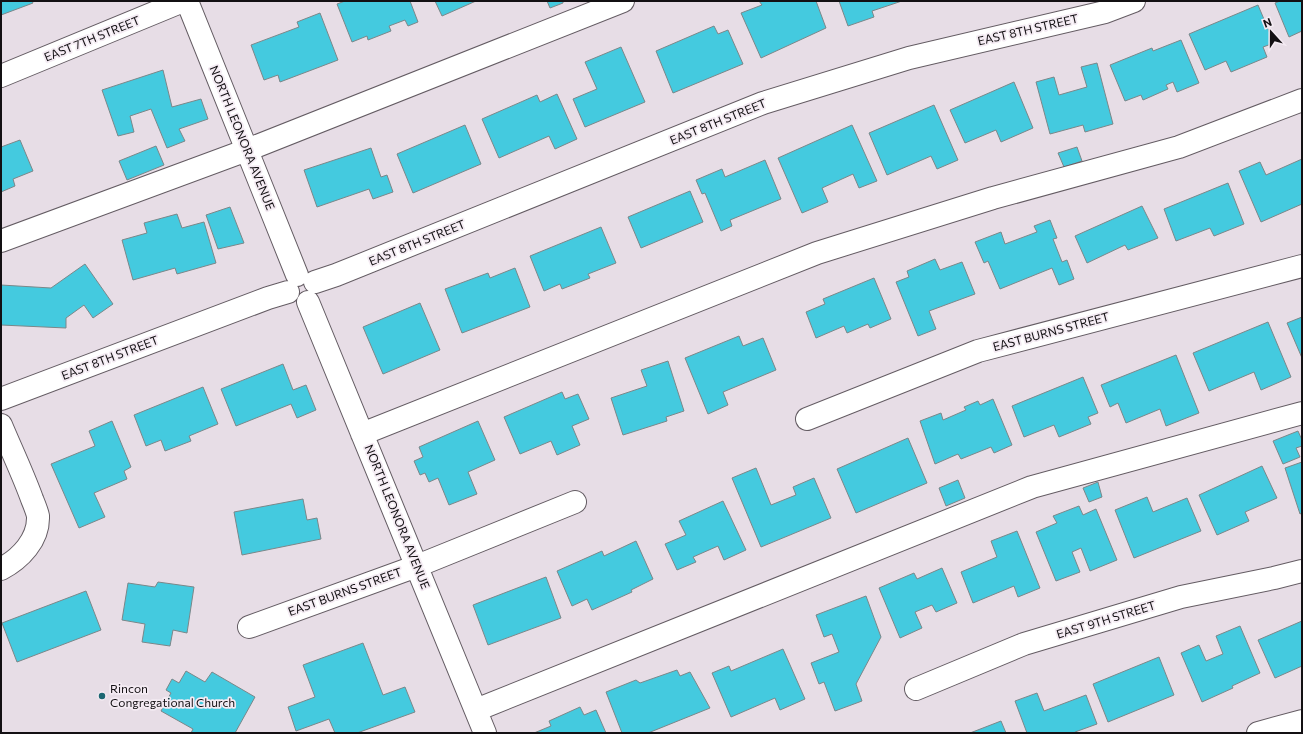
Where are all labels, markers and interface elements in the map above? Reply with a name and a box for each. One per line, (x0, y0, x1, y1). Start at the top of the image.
street label: EAST 8TH STREET (976, 11, 1080, 47)
street label: EAST 7TH STREET (42, 12, 142, 64)
north arrow (1251, 12, 1291, 52)
text: N (1261, 15, 1273, 30)
street label: NORTH LEONORA AVENUE (207, 63, 278, 212)
street label: EAST 8TH STREET (667, 95, 768, 147)
street label: EAST 8TH STREET (366, 216, 467, 268)
street label: EAST BURNS STREET (991, 309, 1111, 353)
street label: EAST 8TH STREET (59, 332, 160, 382)
street label: NORTH LEONORA AVENUE (362, 442, 433, 591)
street label: EAST BURNS STREET (286, 564, 404, 618)
street label: EAST 9TH STREET (1055, 597, 1157, 641)
place label: Rincon Congregational Church (110, 681, 235, 709)
marker: Rincon Congregational Church (97, 691, 107, 701)

